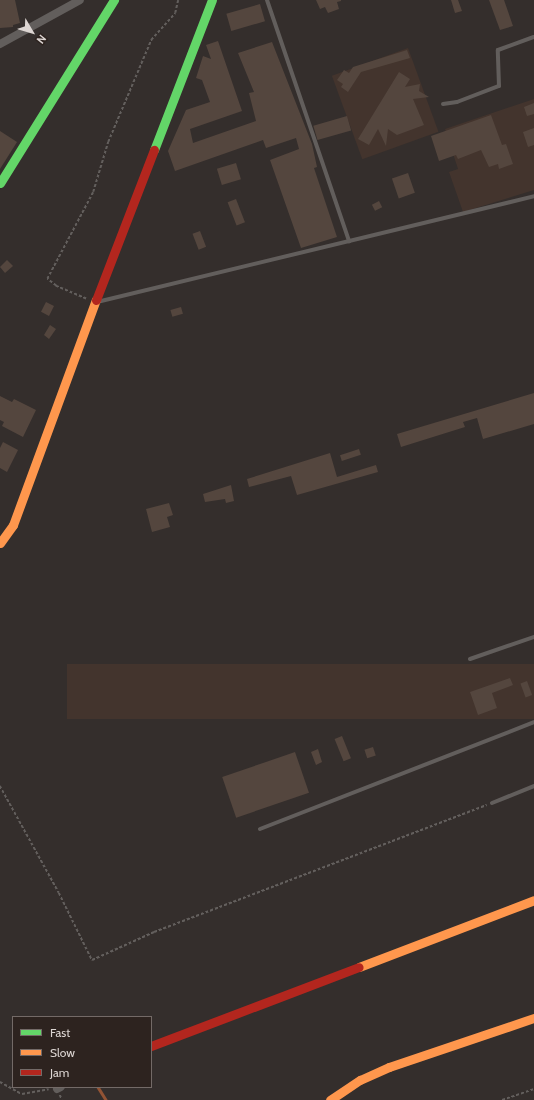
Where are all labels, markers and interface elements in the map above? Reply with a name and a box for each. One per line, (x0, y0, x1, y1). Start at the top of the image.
north arrow (12, 12, 52, 52)
text: N (34, 32, 49, 47)
legend (12, 1016, 152, 1088)
text: Fast (50, 1025, 70, 1040)
text: Slow (50, 1045, 75, 1060)
text: Jam (50, 1065, 69, 1080)

